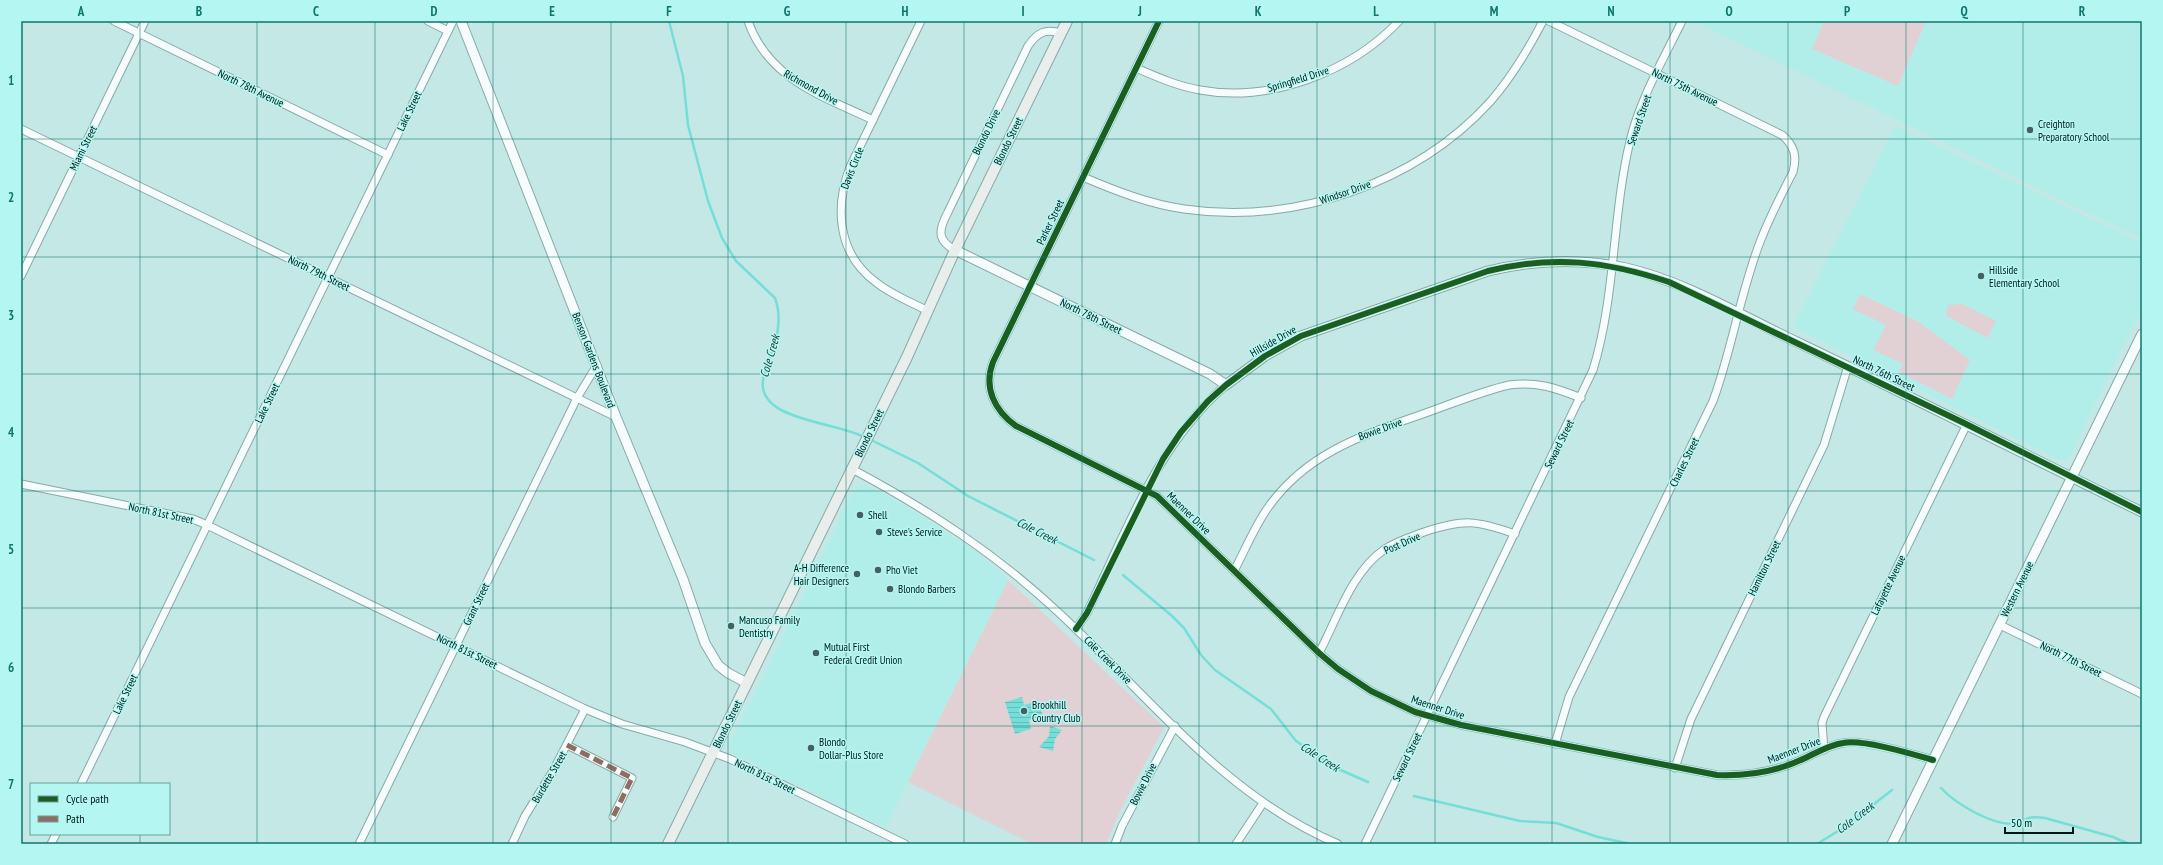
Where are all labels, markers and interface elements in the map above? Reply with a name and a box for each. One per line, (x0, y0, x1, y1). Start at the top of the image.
text: A (77, 3, 85, 20)
text: B (196, 3, 202, 20)
text: C (313, 3, 319, 20)
text: D (431, 3, 438, 20)
text: E (549, 3, 555, 20)
text: F (666, 3, 672, 20)
text: G (784, 3, 791, 20)
text: H (902, 3, 909, 20)
text: I (1021, 3, 1025, 20)
text: J (1137, 3, 1142, 20)
text: K (1255, 3, 1262, 20)
text: L (1373, 3, 1379, 20)
text: M (1490, 3, 1499, 20)
text: N (1607, 3, 1615, 20)
text: O (1725, 3, 1733, 20)
text: P (1844, 3, 1850, 20)
text: Q (1960, 3, 1968, 20)
text: R (2079, 3, 2086, 20)
street label: Springfield Drive (1266, 63, 1331, 95)
street label: North 75th Avenue (1650, 65, 1721, 109)
street label: North 78th Avenue (216, 66, 287, 110)
street label: Richmond Drive (781, 66, 841, 108)
text: 1 (8, 72, 14, 89)
street label: Lake Street (393, 89, 425, 133)
street label: Seward Street (1624, 93, 1654, 147)
street label: Blondo Drive (969, 106, 1003, 157)
street label: Blondo Street (990, 115, 1026, 167)
place label: Creighton Preparatory School (2038, 117, 2110, 144)
street label: Miami Street (66, 123, 100, 173)
marker: Creighton Preparatory School (2025, 125, 2035, 135)
street label: Davis Circle (837, 144, 867, 191)
street label: Windsor Drive (1318, 177, 1373, 207)
text: 2 (8, 189, 14, 206)
street label: Parker Street (1033, 197, 1067, 247)
street label: North 79th Street (286, 252, 352, 294)
place label: Hillside Elementary School (1989, 263, 2060, 290)
marker: Hillside Elementary School (1976, 271, 1986, 281)
street label: North 78th Street (1058, 295, 1124, 337)
text: 3 (8, 307, 14, 324)
street label: Benson Gardens Boulevard (569, 310, 619, 410)
street label: Hillside Drive (1247, 322, 1299, 360)
water label: Cole Creek (756, 331, 783, 379)
street label: North 76th Street (1851, 352, 1917, 394)
street label: Lake Street (251, 381, 283, 425)
street label: Blondo Street (851, 407, 887, 459)
street label: Bowie Drive (1356, 414, 1404, 443)
street label: Seward Street (1541, 417, 1577, 471)
text: 4 (8, 424, 15, 441)
street label: Charles Street (1666, 435, 1702, 489)
street label: Maenner Drive (1164, 489, 1214, 538)
street label: North 81st Street (127, 499, 195, 527)
place label: Shell (868, 508, 888, 522)
marker: Shell (855, 510, 865, 520)
water label: Cole Creek (1014, 514, 1061, 548)
place label: Steve's Service (887, 525, 943, 539)
marker: Steve's Service (874, 527, 884, 537)
street label: Post Drive (1382, 529, 1423, 557)
street label: Hamilton Street (1745, 538, 1783, 598)
text: 5 (8, 541, 14, 558)
street label: Lafayette Avenue (1867, 552, 1909, 617)
street label: Western Avenue (1997, 558, 2037, 619)
place label: A-H Difference Hair Designers (794, 561, 849, 588)
place label: Pho Viet (886, 563, 918, 577)
marker: Pho Viet (873, 565, 883, 575)
marker: A-H Difference Hair Designers (852, 569, 862, 579)
street label: Grant Street (460, 580, 492, 628)
place label: Blondo Barbers (898, 582, 956, 596)
marker: Blondo Barbers (885, 584, 895, 594)
place label: Mancuso Family Dentistry (739, 613, 801, 640)
marker: Mancuso Family Dentistry (726, 621, 736, 631)
street label: North 81st Street (434, 630, 500, 672)
street label: Cole Creek Drive (1081, 633, 1135, 687)
street label: North 77th Street (2038, 638, 2104, 680)
place label: Mutual First Federal Credit Union (824, 640, 902, 667)
marker: Mutual First Federal Credit Union (811, 648, 821, 658)
text: 6 (8, 659, 14, 676)
street label: Lake Street (109, 672, 141, 716)
street label: Maenner Drive (1409, 692, 1467, 722)
street label: Blondo Street (709, 698, 745, 750)
place label: Brookhill Country Club (1032, 698, 1081, 725)
marker: Brookhill Country Club (1019, 706, 1029, 716)
street label: Seward Street (1389, 730, 1425, 784)
street label: Maenner Drive (1766, 733, 1823, 766)
place label: Blondo Dollar-Plus Store (819, 735, 884, 762)
water label: Cole Creek (1298, 738, 1344, 776)
marker: Blondo Dollar-Plus Store (806, 743, 816, 753)
street label: Burdette Street (528, 748, 570, 806)
street label: North 81st Street (732, 755, 798, 797)
street label: Bowie Drive (1126, 760, 1160, 807)
text: 7 (8, 776, 14, 793)
legend (30, 783, 170, 835)
text: Cycle path (66, 791, 109, 806)
water label: Cole Creek (1833, 798, 1878, 837)
scale bar (2005, 809, 2073, 835)
text: Path (66, 811, 84, 826)
text: 50 m (2011, 815, 2032, 830)

